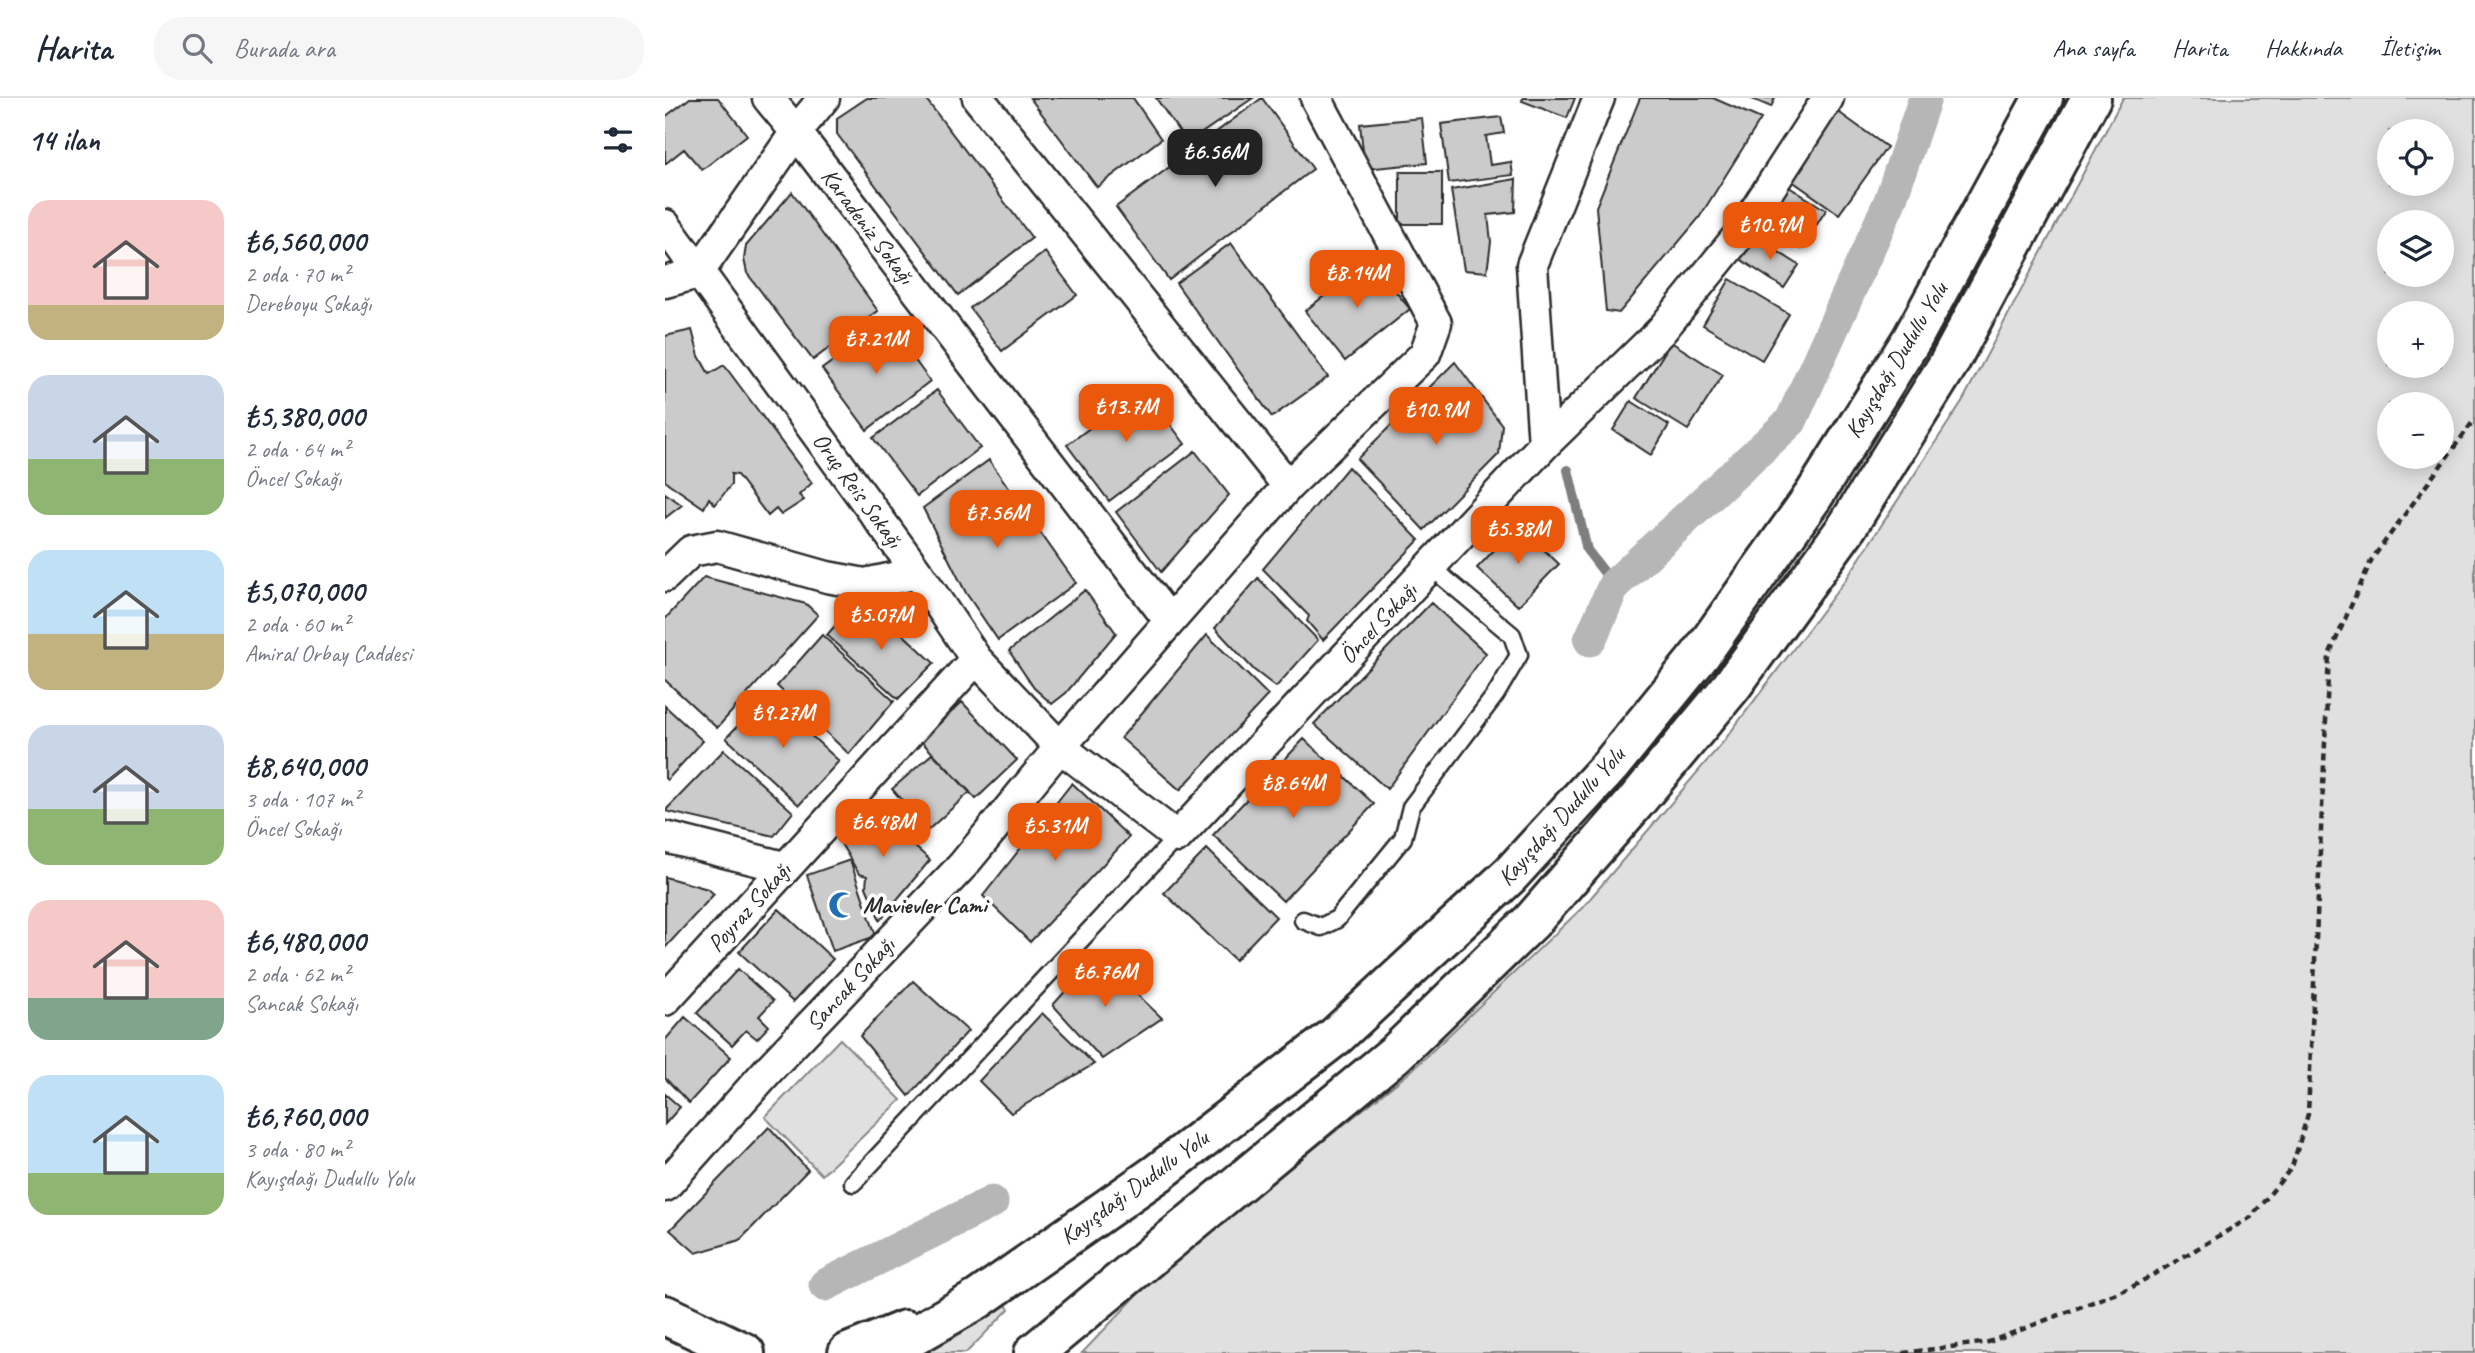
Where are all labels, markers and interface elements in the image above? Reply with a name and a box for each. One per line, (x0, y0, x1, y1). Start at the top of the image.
search box (154, 17, 644, 80)
text: Harita (35, 27, 112, 69)
icon: search (178, 29, 216, 67)
text: Burada ara (234, 32, 335, 65)
text: Ana sayfa (2053, 33, 2134, 63)
text: Harita (2172, 33, 2227, 63)
text: Hakkında (2265, 33, 2342, 63)
text: İletişim (2380, 33, 2440, 63)
map controls (2377, 119, 2454, 469)
button: locate (2377, 119, 2454, 196)
text: 14 ilan (28, 121, 100, 159)
icon: filters (599, 121, 637, 159)
pin: ₺6.56M (1158, 130, 1272, 189)
text: ₺6.56M (1183, 137, 1247, 166)
street label: Karadeniz Sokağı (815, 162, 922, 291)
pin: ₺10.9M (1713, 202, 1827, 262)
text: ₺10.9M (1739, 210, 1801, 239)
button: layers (2377, 210, 2454, 287)
text: ₺6,560,000 (245, 222, 366, 260)
icon: home (84, 228, 168, 312)
pin: ₺8.14M (1300, 250, 1414, 310)
text: ₺8.14M (1326, 258, 1388, 287)
text: 2 oda · 70 m² (245, 260, 349, 289)
street label: Kayışdağı Dudullu Yolu (1838, 275, 1955, 443)
text: Dereboyu Sokağı (245, 289, 371, 318)
button: + (2377, 301, 2454, 378)
pin: ₺7.21M (819, 316, 933, 376)
text: ₺7.21M (845, 324, 907, 353)
pin: ₺13.7M (1069, 384, 1183, 444)
pin: ₺10.9M (1379, 388, 1493, 447)
text: ₺13.7M (1095, 392, 1157, 421)
button: − (2377, 392, 2454, 469)
text: ₺10.9M (1405, 395, 1467, 424)
text: ₺5,380,000 (245, 397, 364, 435)
icon: home (84, 403, 168, 487)
street label: Oruç Reis Sokağı (806, 427, 911, 555)
text: 2 oda · 64 m² (245, 435, 349, 464)
text: Öncel Sokağı (245, 464, 341, 493)
pin: ₺7.56M (940, 490, 1054, 550)
text: ₺7.56M (966, 498, 1028, 527)
pin: ₺5.38M (1461, 506, 1575, 566)
text: ₺5.38M (1487, 514, 1549, 543)
text: ₺5,070,000 (245, 572, 364, 610)
street label: Öncel Sokağı (1333, 575, 1424, 670)
icon: home (84, 578, 168, 662)
pin: ₺5.07M (824, 592, 938, 652)
text: ₺5.07M (850, 600, 912, 629)
text: 2 oda · 60 m² (245, 610, 349, 639)
text: Amiral Orbay Caddesi (245, 639, 412, 668)
pin: ₺9.27M (726, 690, 840, 750)
text: ₺9.27M (752, 698, 814, 727)
street label: Kayışdağı Dudullu Yolu (1491, 739, 1633, 892)
text: ₺8,640,000 (245, 747, 366, 785)
icon: home (84, 753, 168, 837)
pin: ₺8.64M (1236, 760, 1350, 820)
text: ₺8.64M (1261, 768, 1325, 797)
text: 3 oda · 107 m² (245, 785, 360, 814)
pin: ₺6.48M (826, 800, 940, 859)
pin: ₺5.31M (998, 804, 1112, 863)
text: ₺6.48M (851, 807, 915, 836)
text: ₺5.31M (1024, 811, 1086, 840)
text: Öncel Sokağı (245, 814, 341, 843)
street label: Poyraz Sokağı (701, 855, 798, 958)
mosque icon: Mavievler Cami (827, 890, 857, 920)
place label: Mavievler Cami (863, 890, 990, 920)
text: ₺6,480,000 (245, 922, 366, 960)
icon: home (84, 928, 168, 1012)
street label: Sancak Sokağı (799, 930, 902, 1037)
pin: ₺6.76M (1048, 950, 1162, 1009)
text: ₺6.76M (1073, 957, 1137, 986)
text: 2 oda · 62 m² (245, 960, 349, 989)
text: Sancak Sokağı (245, 989, 358, 1018)
text: ₺6,760,000 (245, 1097, 366, 1135)
icon: home (84, 1103, 168, 1187)
street label: Kayışdağı Dudullu Yolu (1054, 1122, 1216, 1251)
text: 3 oda · 80 m² (245, 1135, 349, 1164)
text: Kayışdağı Dudullu Yolu (245, 1164, 414, 1193)

